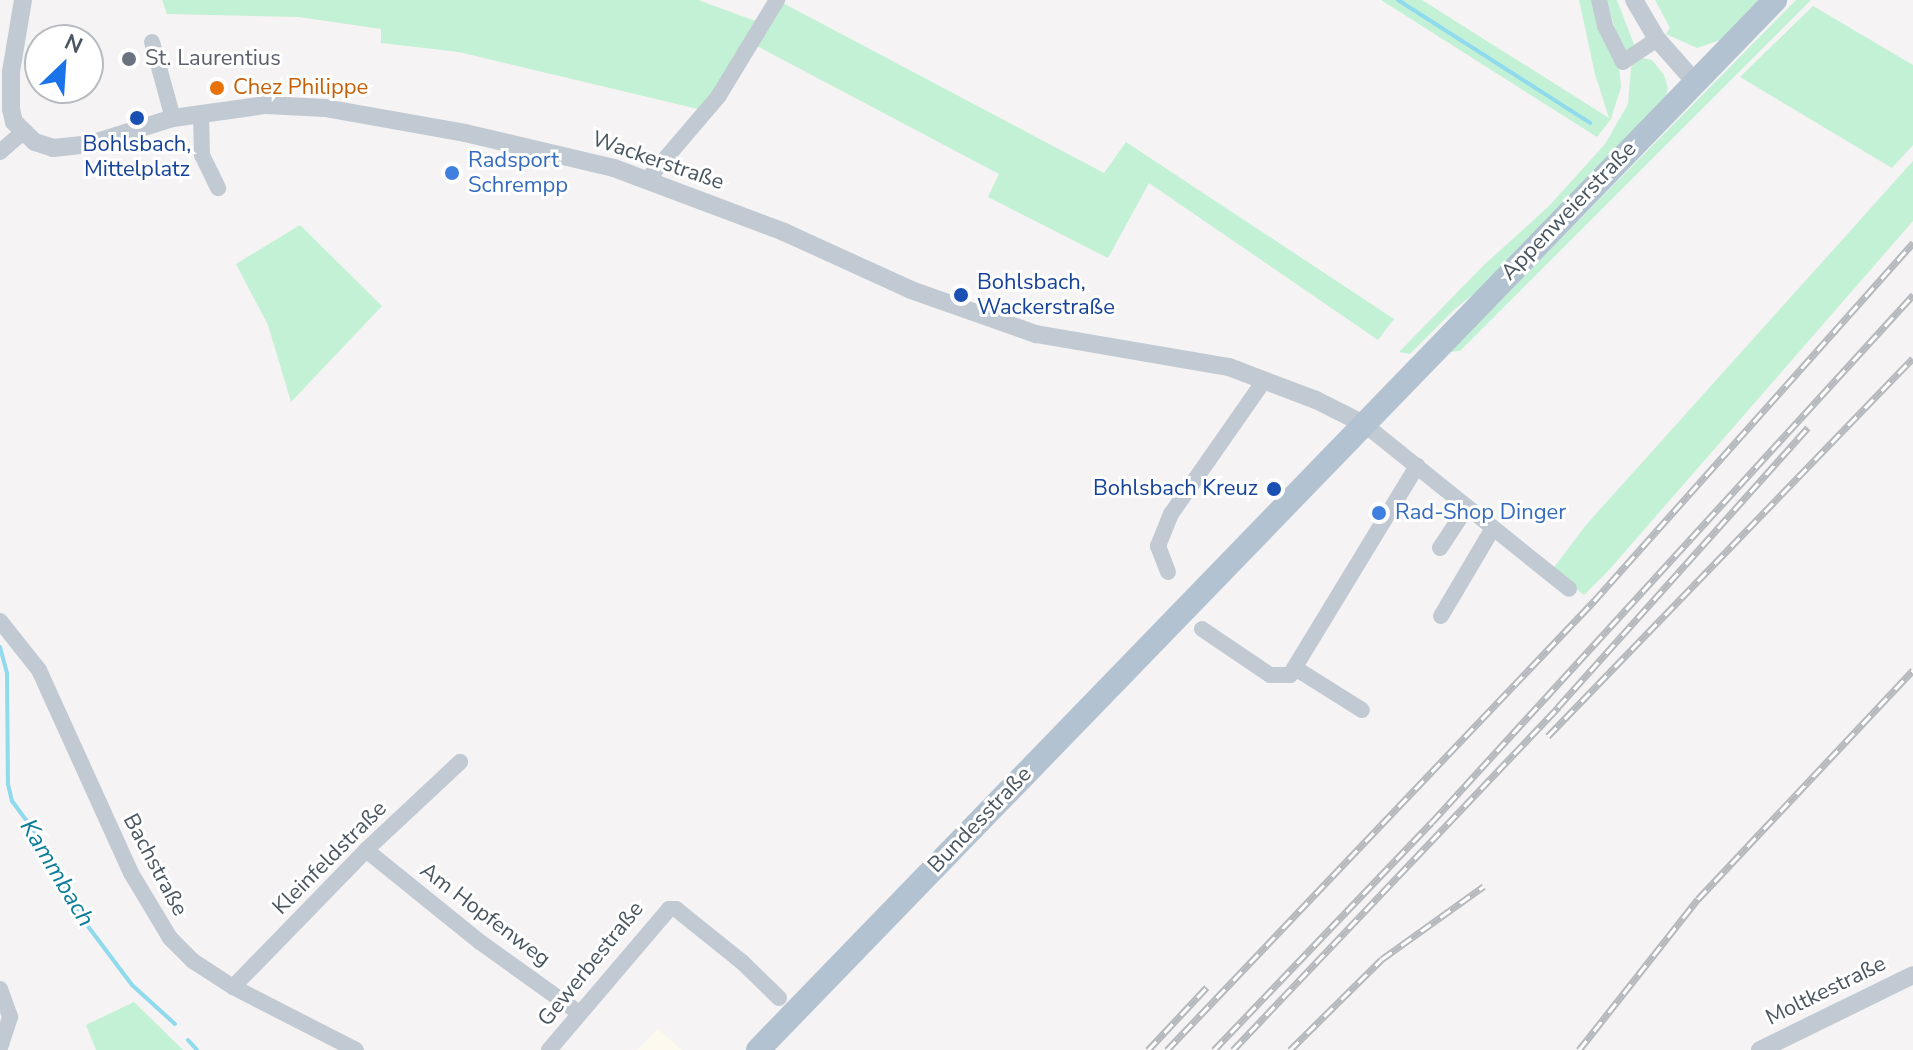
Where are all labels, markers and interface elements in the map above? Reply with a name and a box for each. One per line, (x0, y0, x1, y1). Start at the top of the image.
north arrow (24, 24, 104, 104)
text: N (59, 27, 87, 61)
place label: St. Laurentius (145, 46, 281, 72)
marker: St. Laurentius (120, 50, 138, 68)
place label: Chez Philippe (233, 75, 368, 101)
marker: Chez Philippe (208, 79, 226, 97)
marker: Bohlsbach, Mittelplatz (128, 109, 146, 127)
street label: Wackerstraße (589, 126, 727, 196)
place label: Bohlsbach, Mittelplatz (83, 131, 191, 182)
street label: Appenweierstraße (1496, 136, 1642, 286)
place label: Radsport Schrempp (468, 147, 568, 198)
marker: Radsport Schrempp (443, 164, 461, 182)
place label: Bohlsbach, Wackerstraße (977, 269, 1115, 320)
marker: Bohlsbach, Wackerstraße (952, 286, 970, 304)
place label: Bohlsbach Kreuz (1093, 476, 1258, 502)
marker: Bohlsbach Kreuz (1265, 480, 1283, 498)
place label: Rad-Shop Dinger (1395, 500, 1566, 526)
marker: Rad-Shop Dinger (1370, 504, 1388, 522)
street label: Bundesstraße (923, 761, 1037, 879)
street label: Kleinfeldstraße (268, 796, 392, 920)
street label: Bachstraße (117, 809, 193, 921)
water label: Kammbach (14, 814, 100, 932)
street label: Am Hopfenweg (415, 857, 555, 973)
street label: Gewerbestraße (533, 896, 649, 1032)
street label: Moltkestraße (1762, 951, 1890, 1031)

